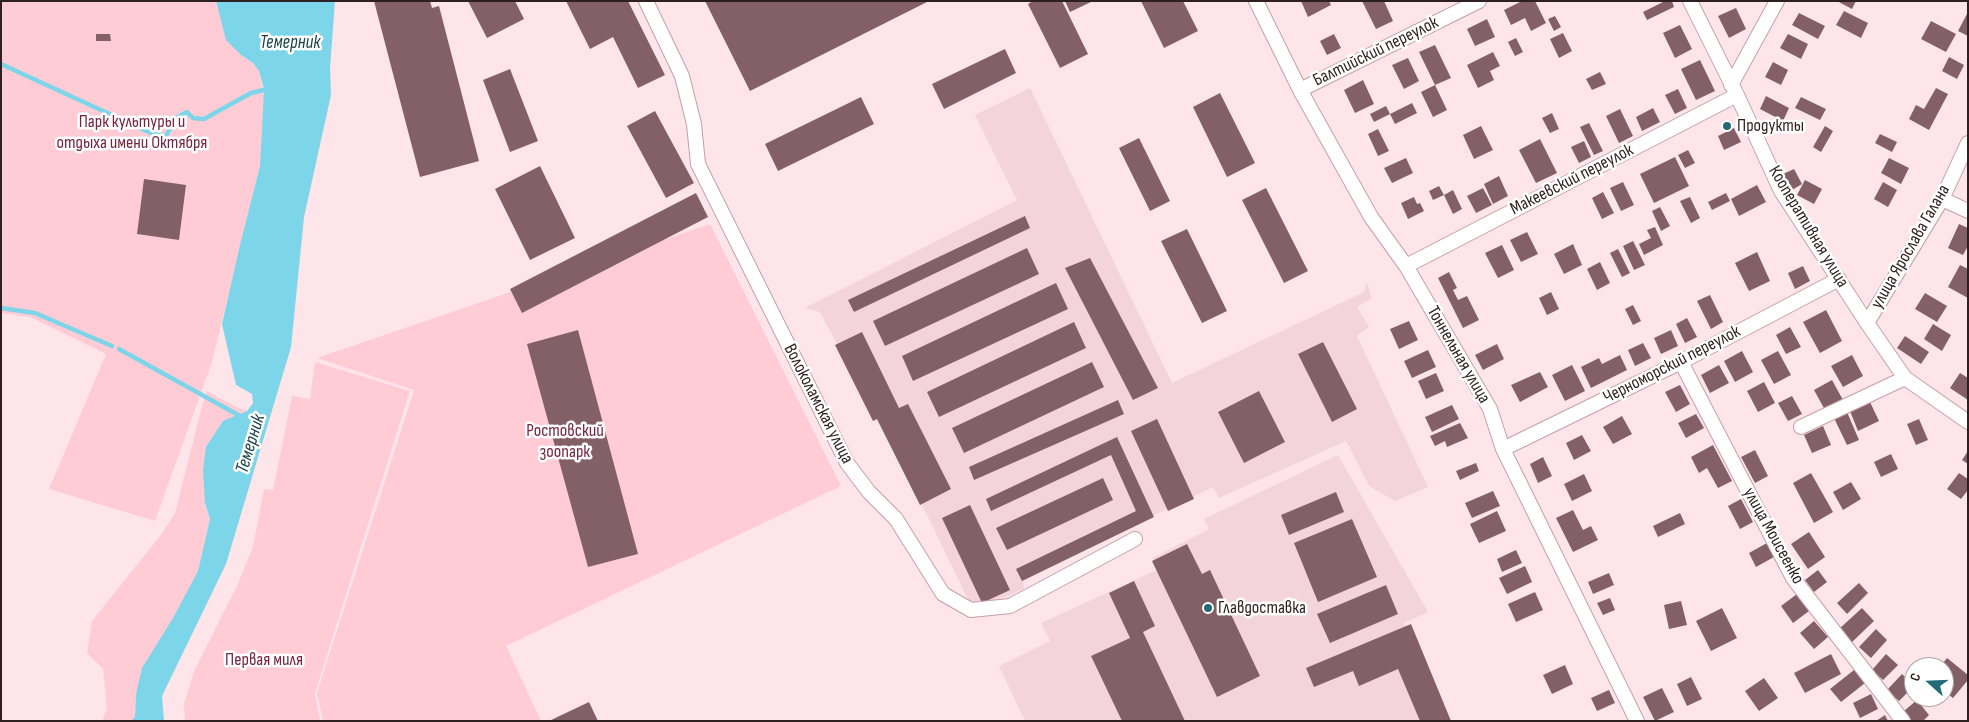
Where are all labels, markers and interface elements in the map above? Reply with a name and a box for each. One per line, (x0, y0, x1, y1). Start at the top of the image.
street label: Балтийский переулок (1310, 12, 1442, 92)
water label: Темерник (260, 32, 320, 54)
park label: Парк культуры и отдыха имени Октября (57, 111, 207, 154)
place label: Продукты (1737, 115, 1804, 137)
marker: Продукты (1721, 120, 1733, 132)
street label: Макеевский переулок (1507, 140, 1637, 220)
street label: Кооперативная улица (1763, 162, 1853, 292)
street label: улица Ярослава Галана (1867, 181, 1955, 313)
street label: Тоннельная улица (1421, 303, 1495, 407)
street label: Черноморский переулок (1600, 321, 1744, 409)
street label: Волоколамская улица (779, 340, 857, 468)
water label: Темерник (231, 412, 271, 476)
park label: Ростовский зоопарк (526, 420, 604, 462)
street label: улица Моисеенко (1738, 484, 1808, 588)
place label: Главдоставка (1218, 597, 1306, 619)
marker: Главдоставка (1202, 602, 1214, 614)
park label: Первая миля (225, 649, 303, 671)
north arrow (1904, 657, 1954, 707)
text: С (1906, 671, 1925, 683)

